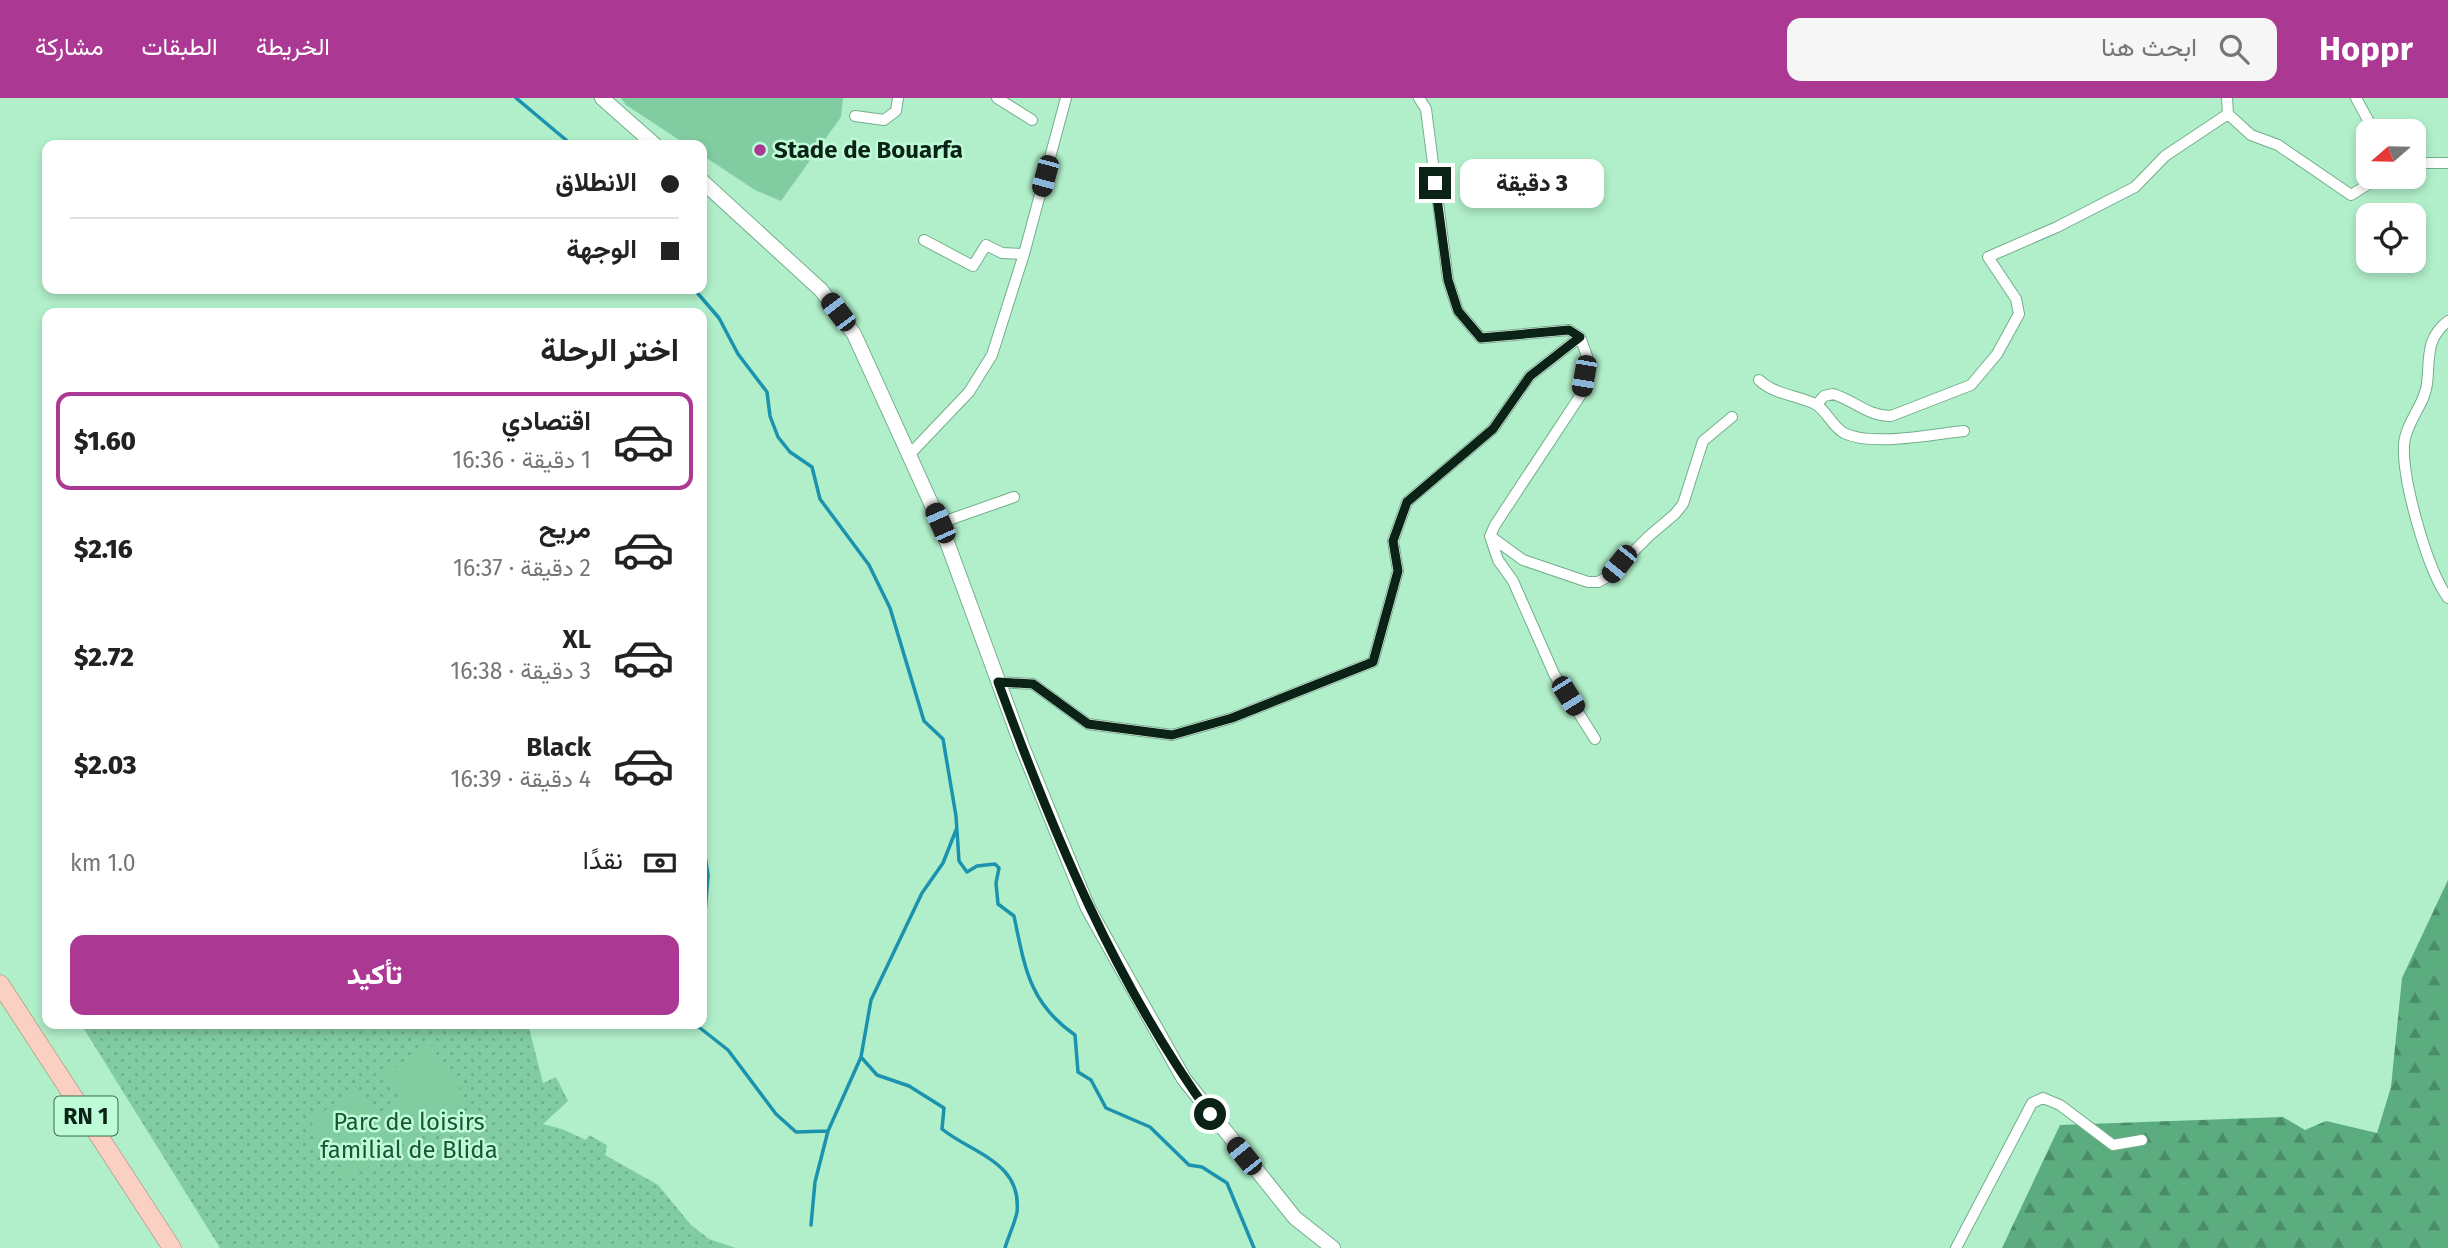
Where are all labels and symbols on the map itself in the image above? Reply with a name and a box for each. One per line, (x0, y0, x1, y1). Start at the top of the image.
north arrow (2356, 119, 2426, 189)
place label: Stade de Bouarfa (774, 136, 963, 164)
marker: Stade de Bouarfa (752, 142, 768, 158)
car (1030, 153, 1061, 199)
callout: 3 دقيقة (1460, 158, 1603, 208)
route end (1419, 167, 1451, 199)
car (817, 289, 860, 335)
car (1571, 353, 1598, 399)
car (922, 500, 959, 546)
car (1598, 541, 1641, 587)
car (1548, 673, 1589, 719)
road number: RN 1 (55, 1096, 118, 1135)
route start (1194, 1098, 1226, 1130)
park label: Parc de loisirs familial de Blida (320, 1108, 498, 1164)
car (1223, 1133, 1266, 1179)

